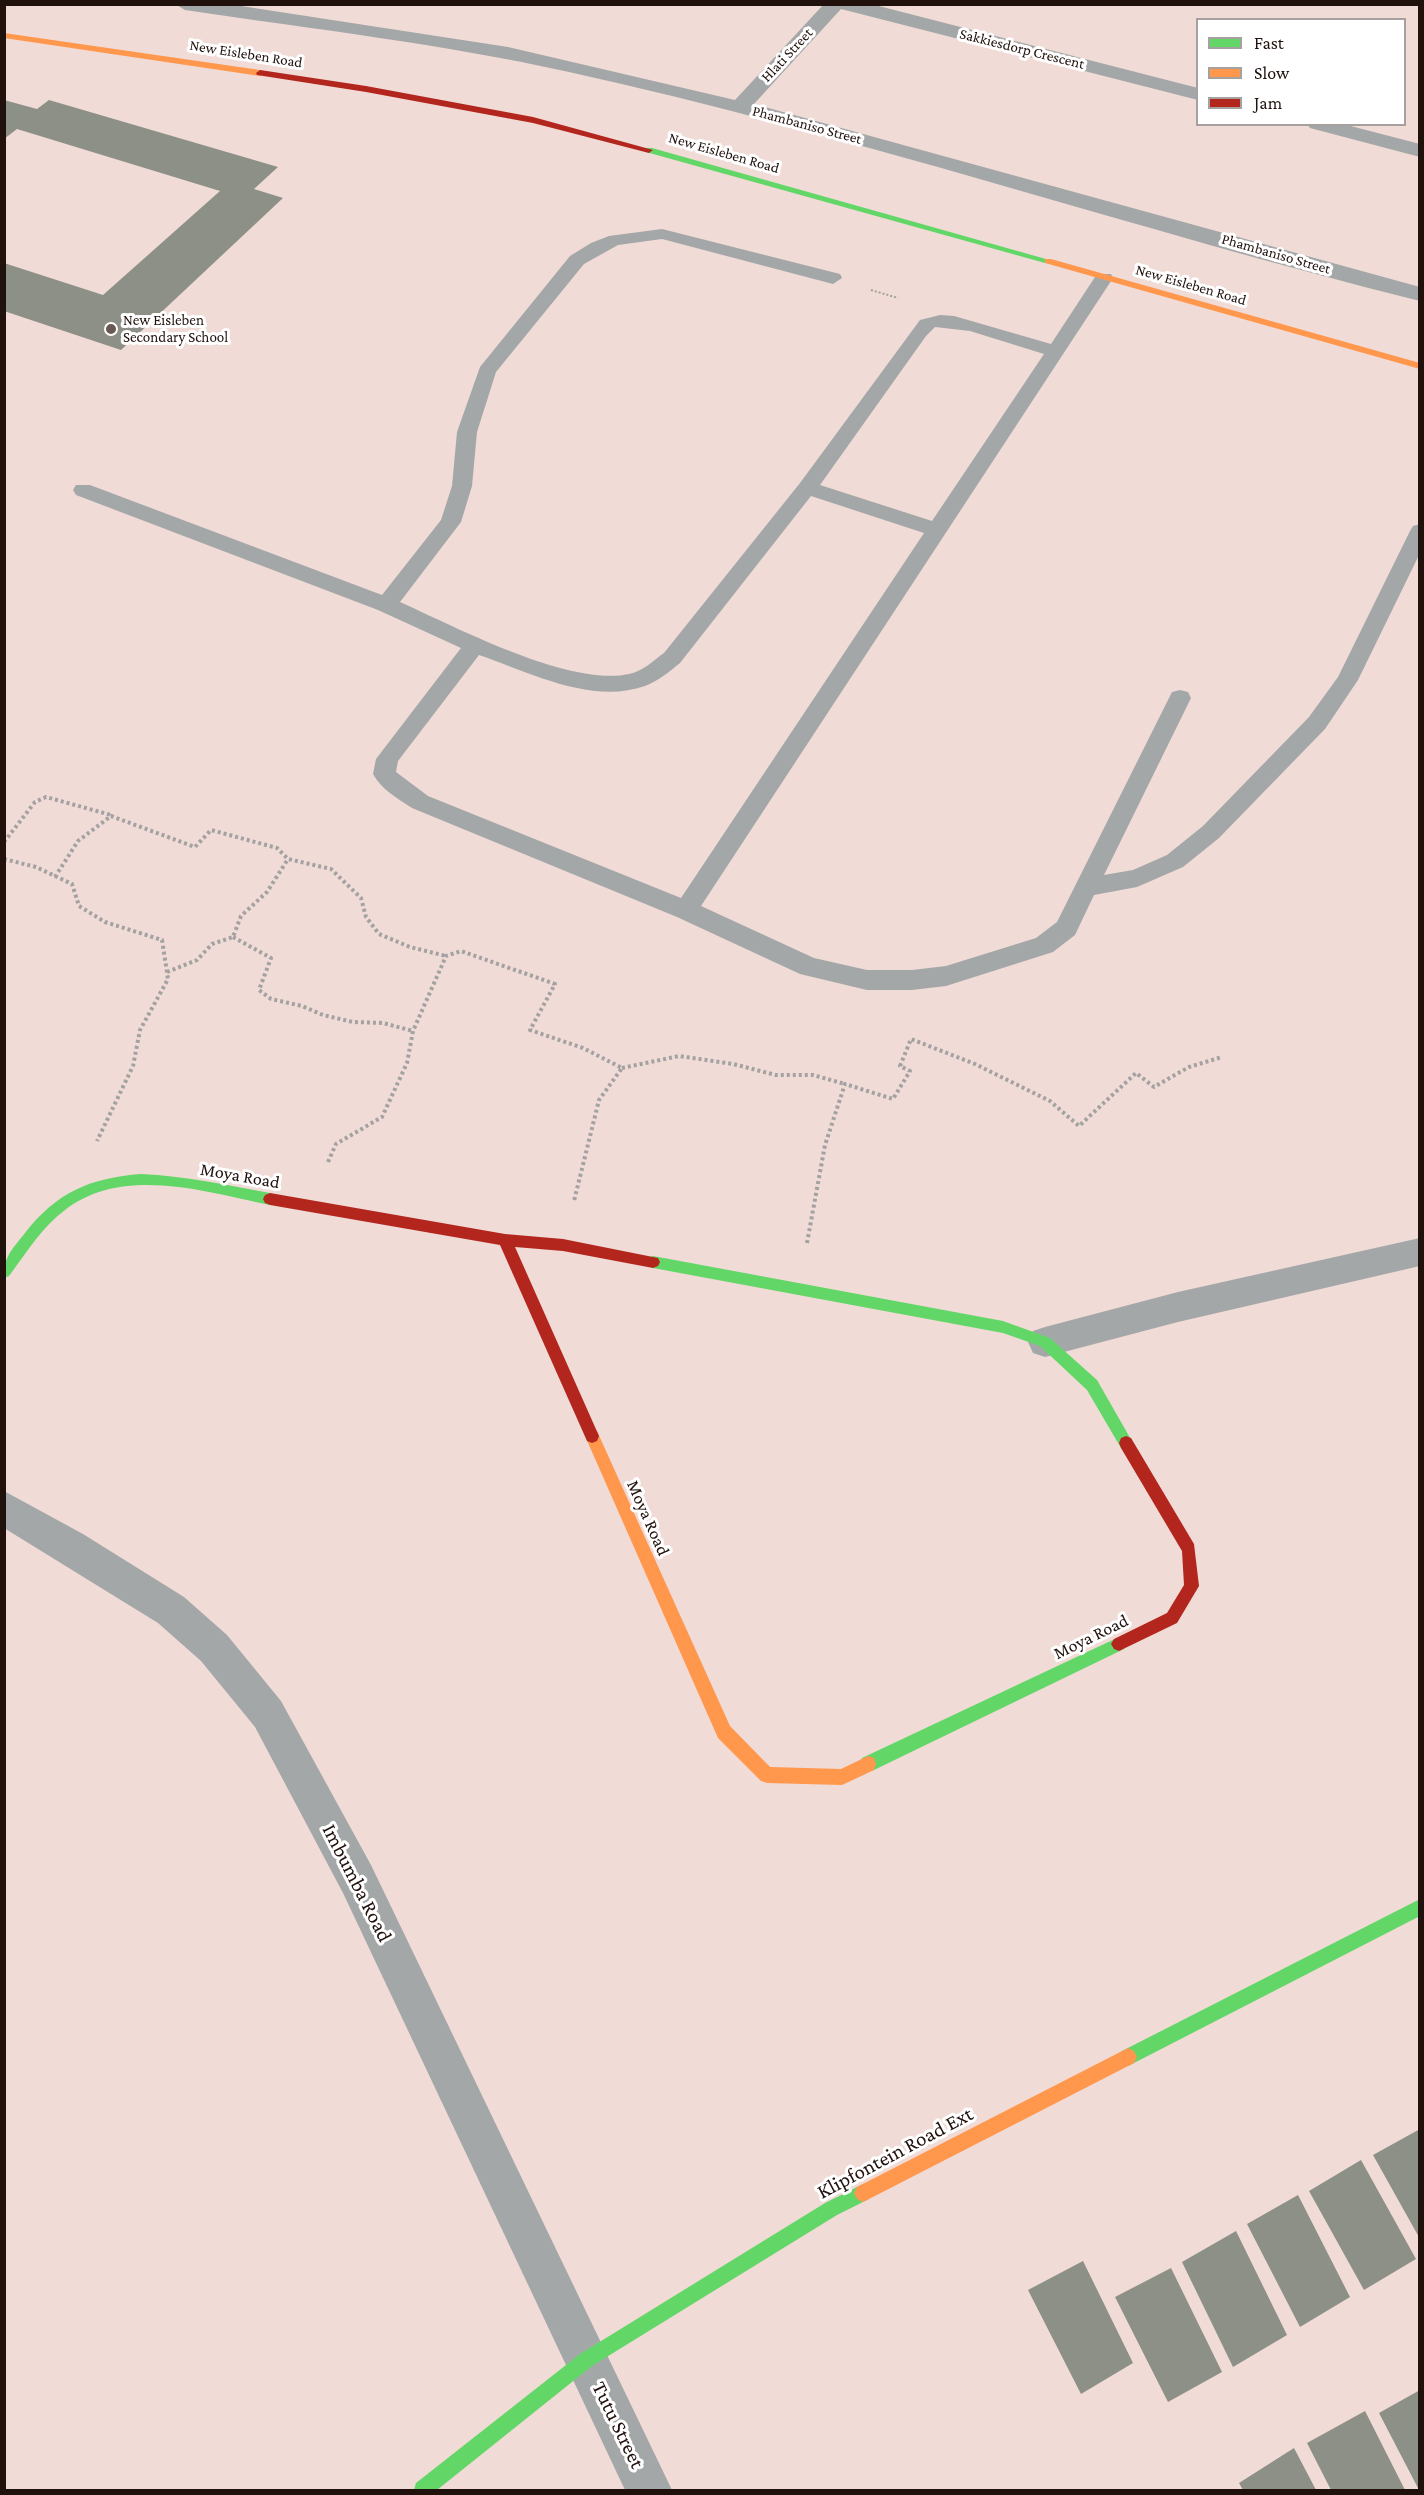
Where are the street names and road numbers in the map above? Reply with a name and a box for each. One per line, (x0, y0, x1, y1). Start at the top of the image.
street label: Hlati Street (757, 24, 817, 86)
street label: Sakkiesdorp Crescent (958, 25, 1086, 73)
street label: New Eisleben Road (188, 36, 304, 72)
street label: Phambaniso Street (750, 102, 864, 148)
street label: New Eisleben Road (667, 129, 781, 177)
street label: Phambaniso Street (1219, 230, 1333, 278)
street label: New Eisleben Road (1134, 261, 1248, 309)
street label: Moya Road (199, 1158, 281, 1194)
street label: Moya Road (622, 1477, 674, 1559)
street label: Moya Road (1050, 1610, 1132, 1664)
street label: Imbumba Road (316, 1820, 398, 1946)
street label: Klipfontein Road Ext (813, 2101, 977, 2205)
street label: Tutu Street (586, 2377, 650, 2473)

